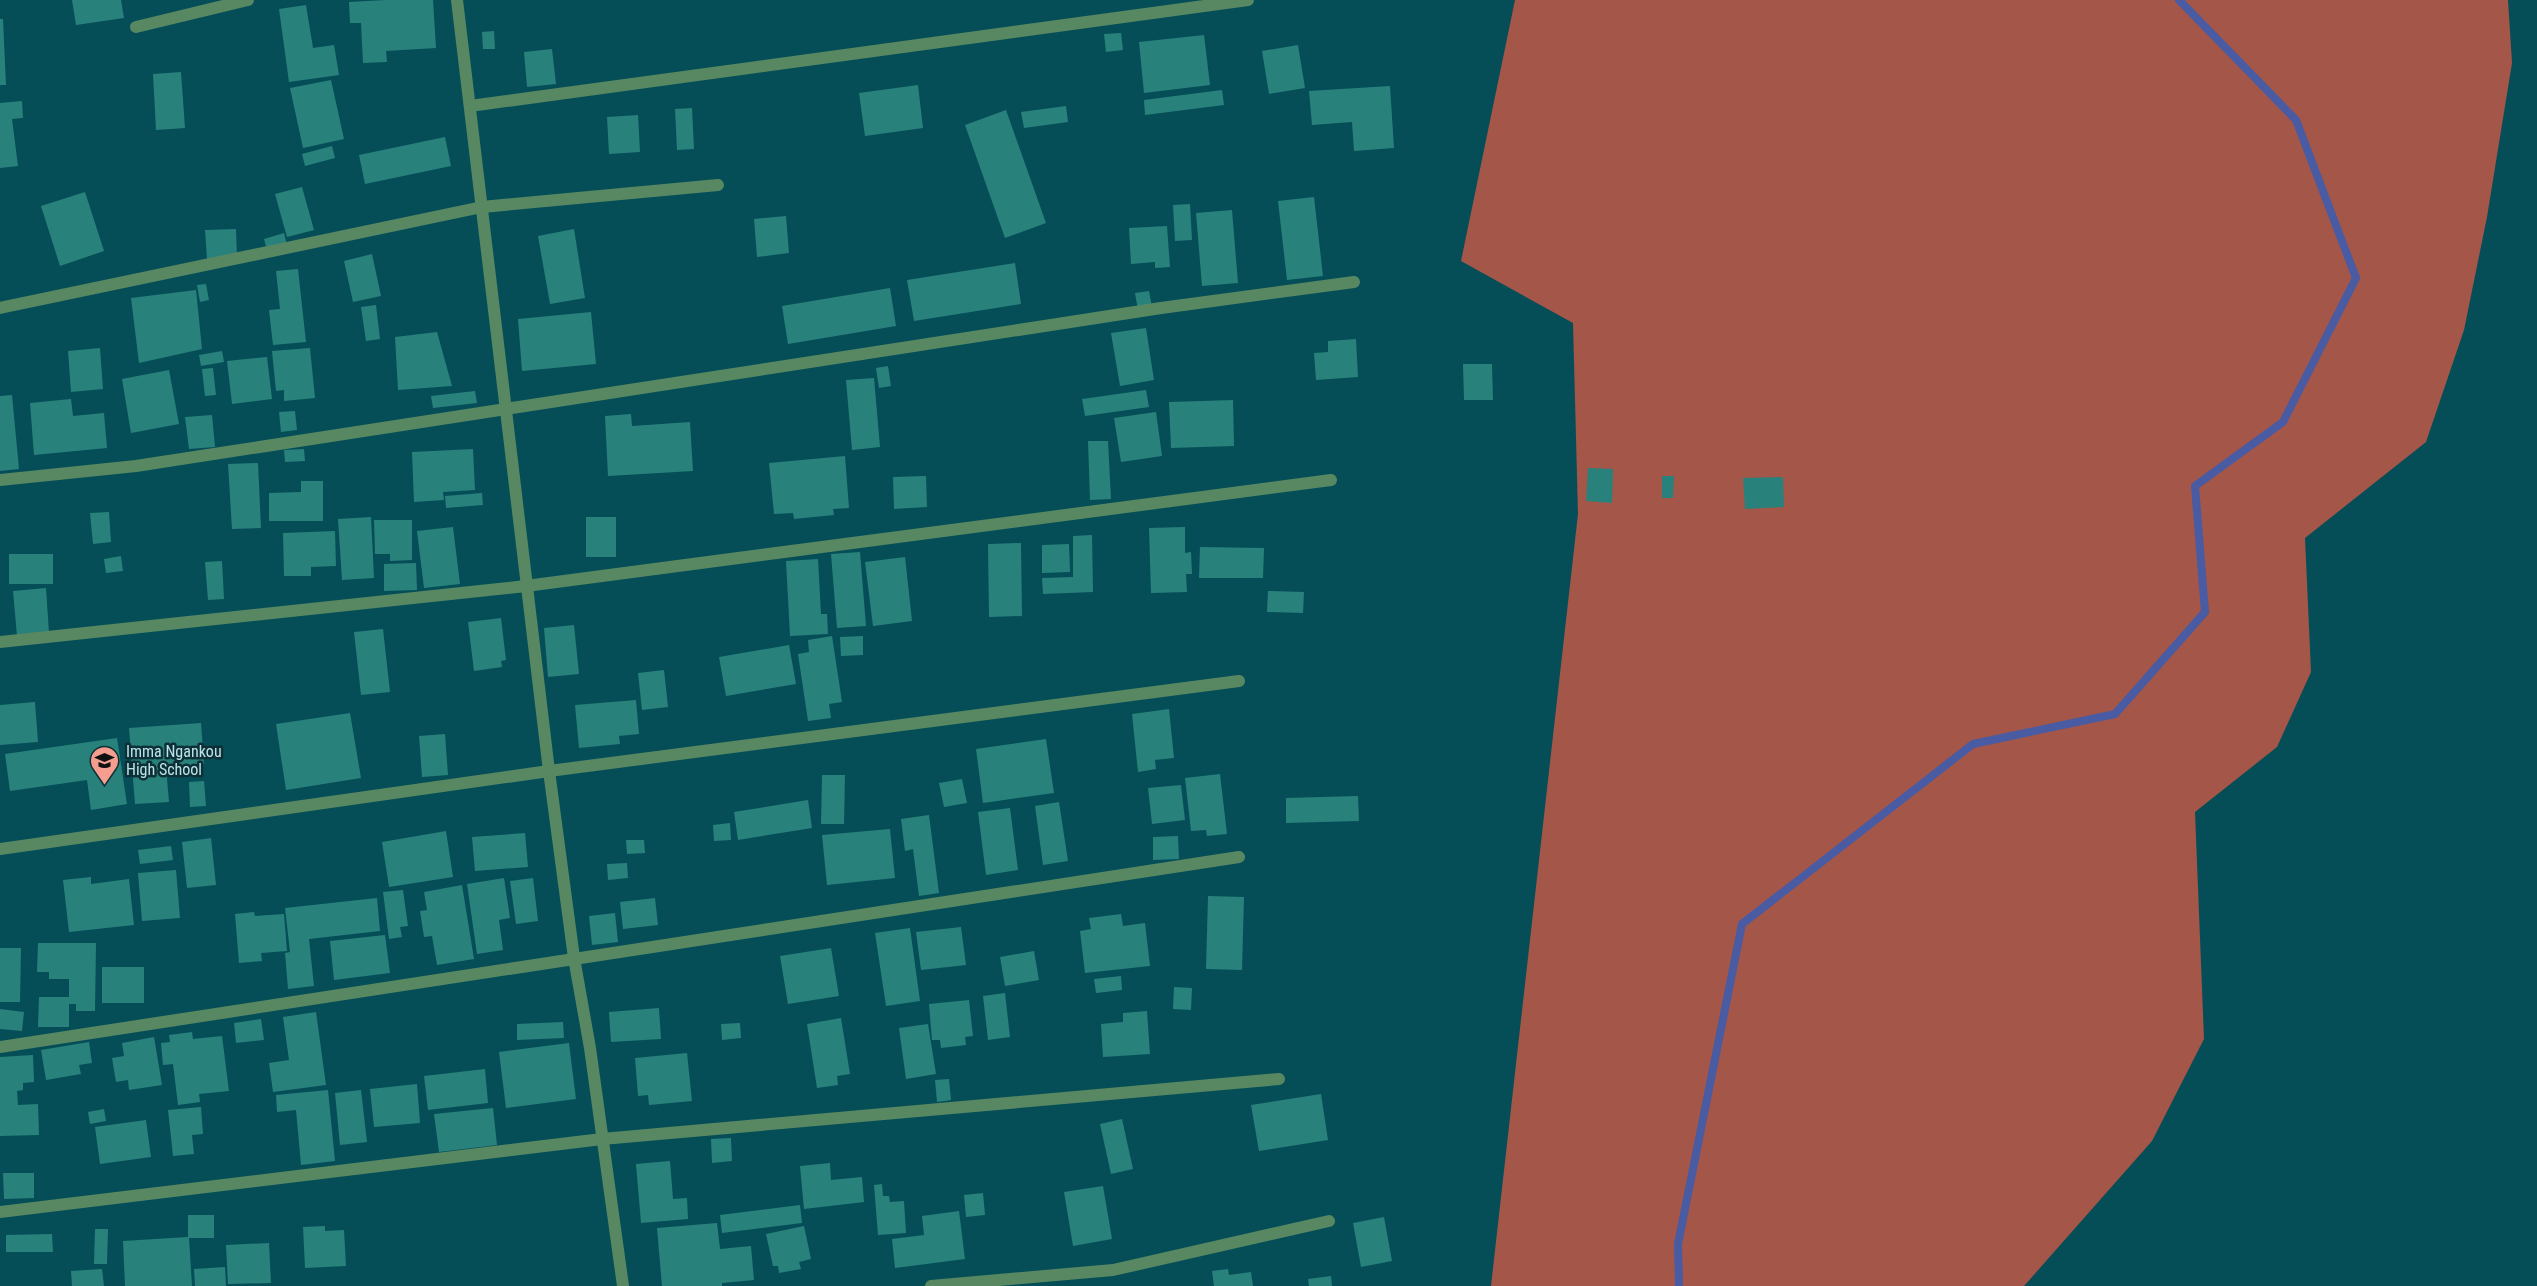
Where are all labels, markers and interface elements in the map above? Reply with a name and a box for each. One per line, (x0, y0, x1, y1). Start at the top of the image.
place label: Imma Ngankou High School (126, 742, 222, 779)
school or university icon: Imma Ngankou High School (89, 744, 121, 786)

